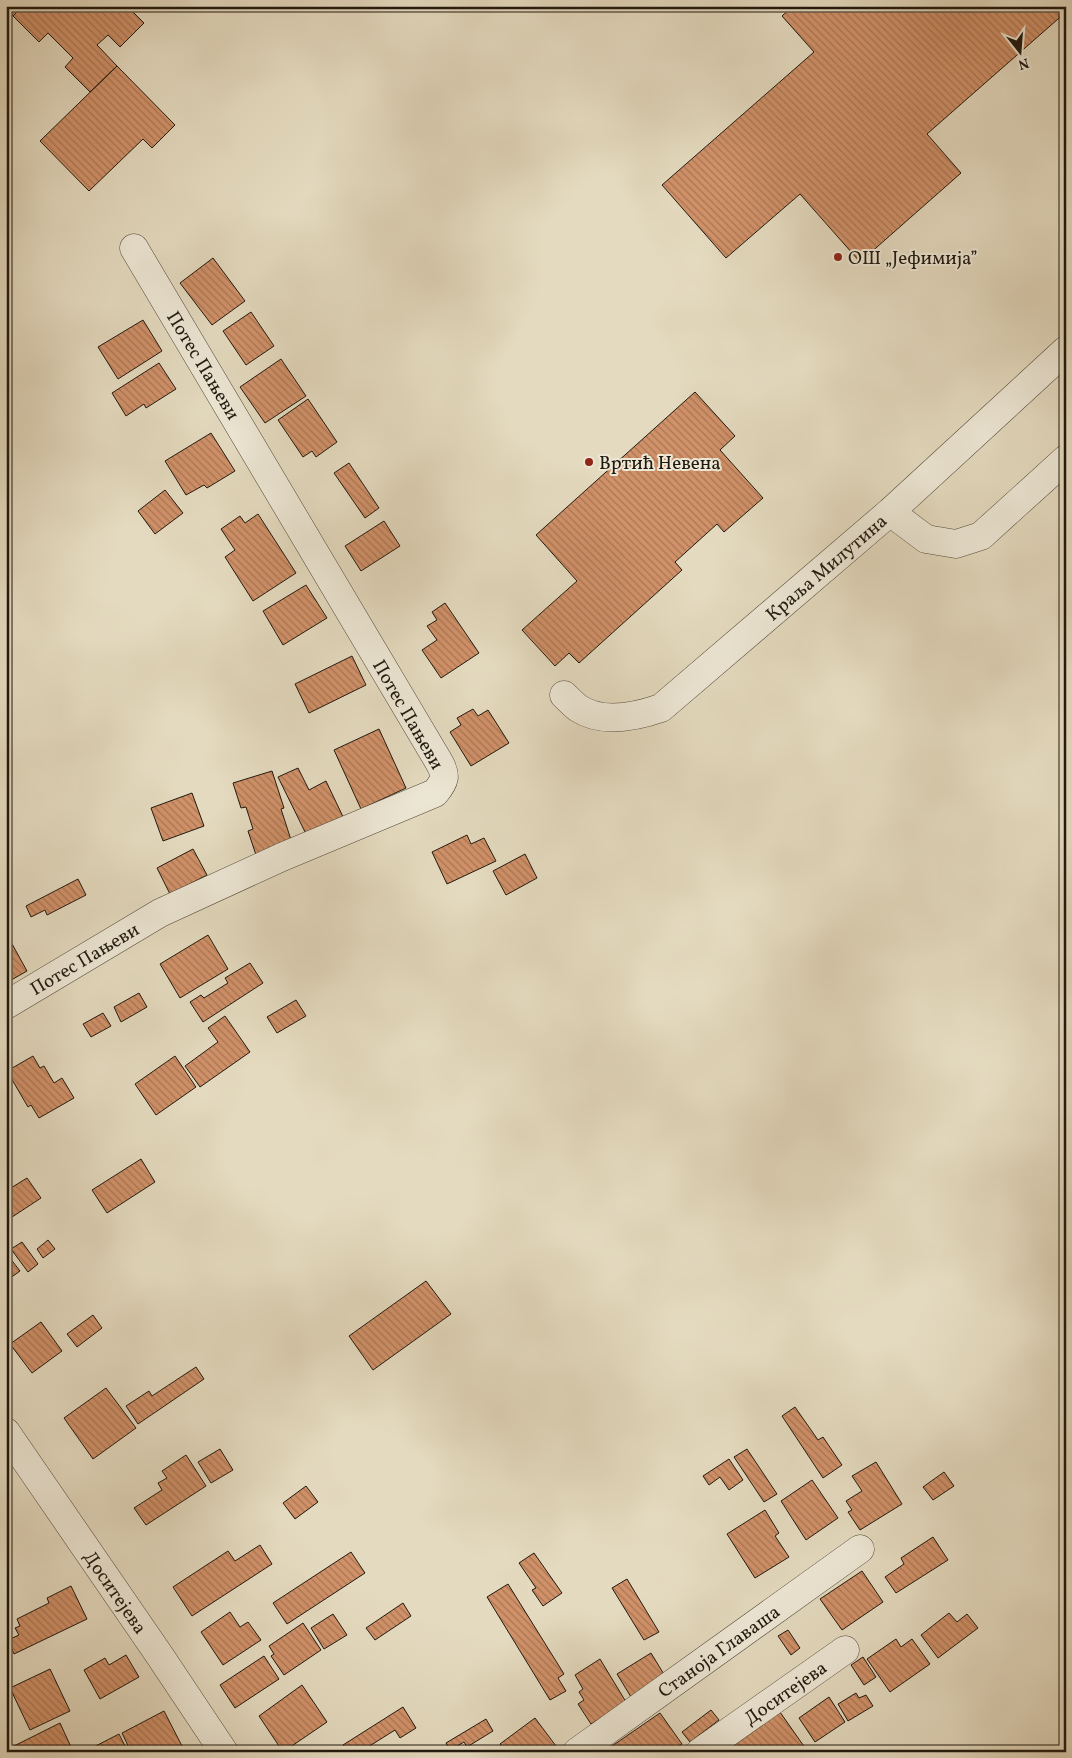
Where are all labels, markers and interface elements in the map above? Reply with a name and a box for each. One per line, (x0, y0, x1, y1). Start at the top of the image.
north arrow (994, 28, 1044, 78)
text: N (1016, 52, 1031, 74)
place label: ОШ „Јефимија” (848, 246, 978, 272)
marker: ОШ „Јефимија” (832, 251, 844, 263)
street label: Потес Пањеви (159, 307, 245, 425)
place label: Вртић Невена (599, 451, 721, 477)
marker: Вртић Невена (583, 456, 595, 468)
street label: Краља Милутина (761, 509, 893, 628)
street label: Потес Пањеви (365, 655, 449, 775)
street label: Потес Пањеви (26, 917, 145, 1003)
street label: Доситејева (76, 1546, 152, 1640)
street label: Станоја Главаша (653, 1600, 786, 1705)
street label: Доситејева (739, 1656, 833, 1732)

